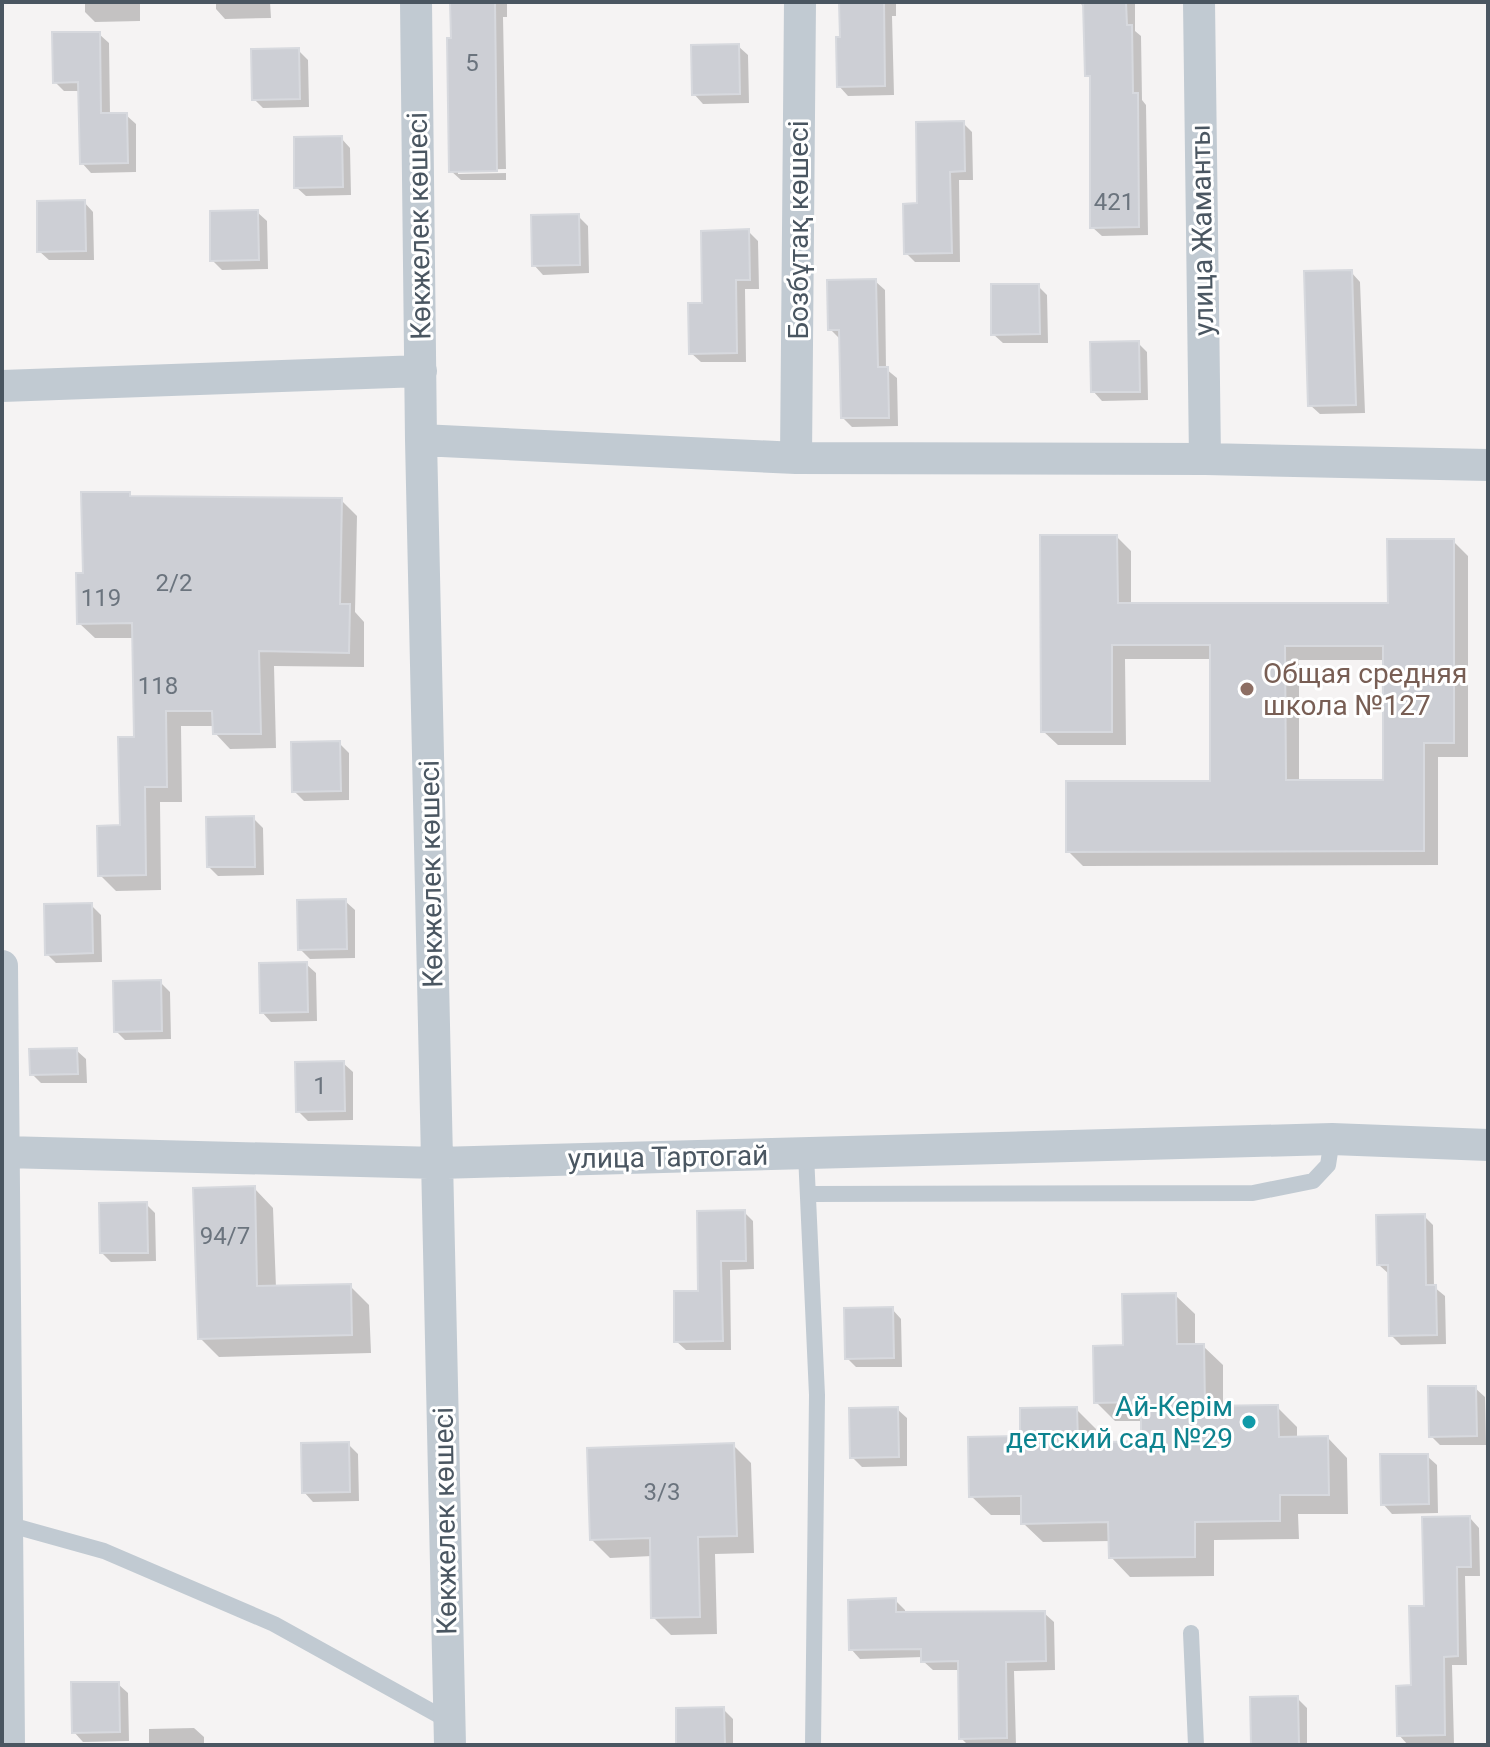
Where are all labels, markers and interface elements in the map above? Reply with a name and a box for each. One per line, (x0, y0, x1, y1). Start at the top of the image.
house number: 5 (465, 49, 479, 77)
street label: Көкжелек көшесі (401, 112, 437, 340)
street label: Бозбұтақ көшесі (782, 120, 815, 340)
street label: улица Жаманты (1184, 124, 1220, 336)
house number: 421 (1094, 188, 1134, 216)
house number: 2/2 (156, 569, 192, 597)
house number: 119 (81, 584, 121, 612)
place label: Общая средняя школа №127 (1263, 657, 1467, 722)
house number: 118 (138, 672, 178, 700)
marker: Общая средняя школа №127 (1238, 680, 1256, 698)
street label: Көкжелек көшесі (413, 760, 449, 988)
house number: 1 (313, 1072, 327, 1100)
street label: улица Тартогай (568, 1139, 768, 1175)
house number: 94/7 (200, 1222, 250, 1250)
place label: Ай-Керім детский сад №29 (1006, 1390, 1233, 1455)
street label: Көкжелек көшесі (427, 1407, 463, 1635)
marker: Ай-Керім детский сад №29 (1240, 1413, 1258, 1431)
house number: 3/3 (644, 1478, 680, 1506)

